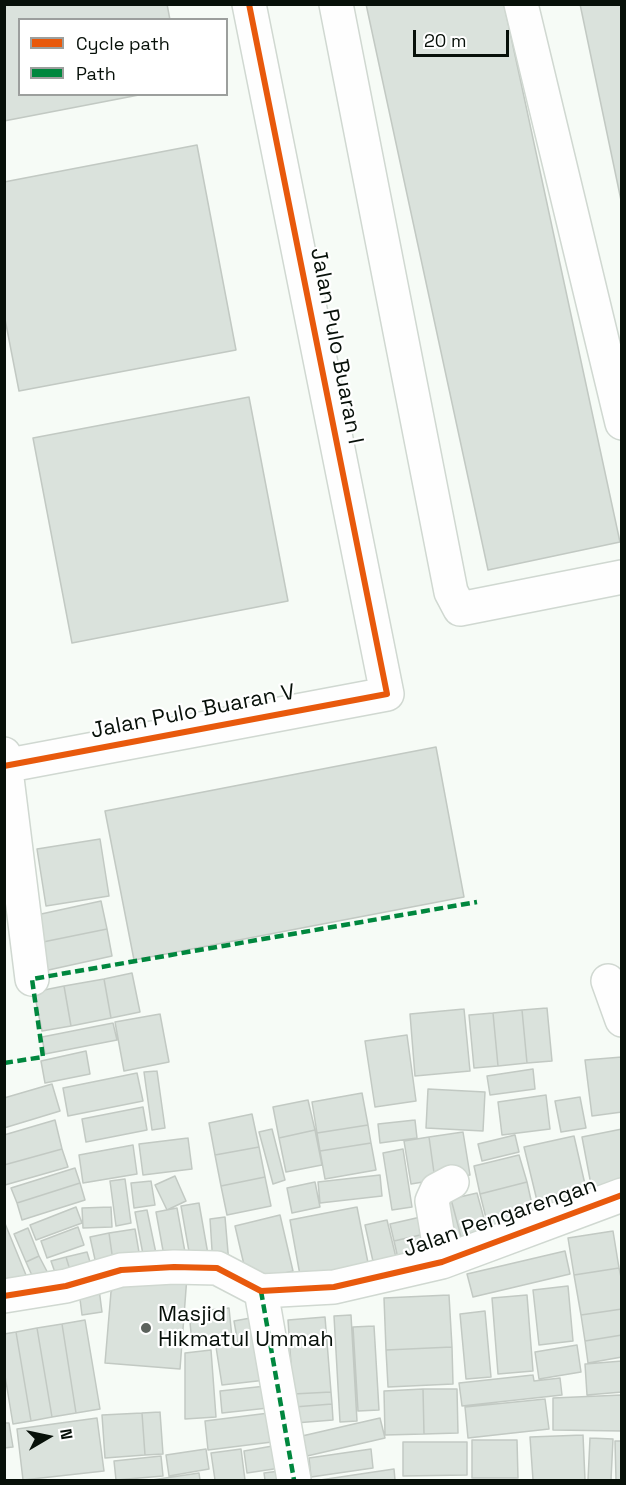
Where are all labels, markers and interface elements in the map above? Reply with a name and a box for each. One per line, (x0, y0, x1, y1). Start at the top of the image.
legend (18, 18, 228, 96)
scale bar (416, 18, 512, 56)
text: 20 m (424, 29, 467, 52)
text: Cycle path (76, 32, 170, 55)
text: Path (76, 62, 116, 85)
street label: Jalan Pulo Buaran I (304, 246, 368, 446)
street label: Jalan Pulo Buaran V (89, 679, 297, 745)
street label: Jalan Pengarengan (400, 1172, 600, 1264)
place label: Masjid Hikmatul Ummah (158, 1302, 334, 1354)
marker: Masjid Hikmatul Ummah (139, 1321, 153, 1335)
north arrow (18, 1407, 78, 1467)
text: N (55, 1427, 77, 1441)

